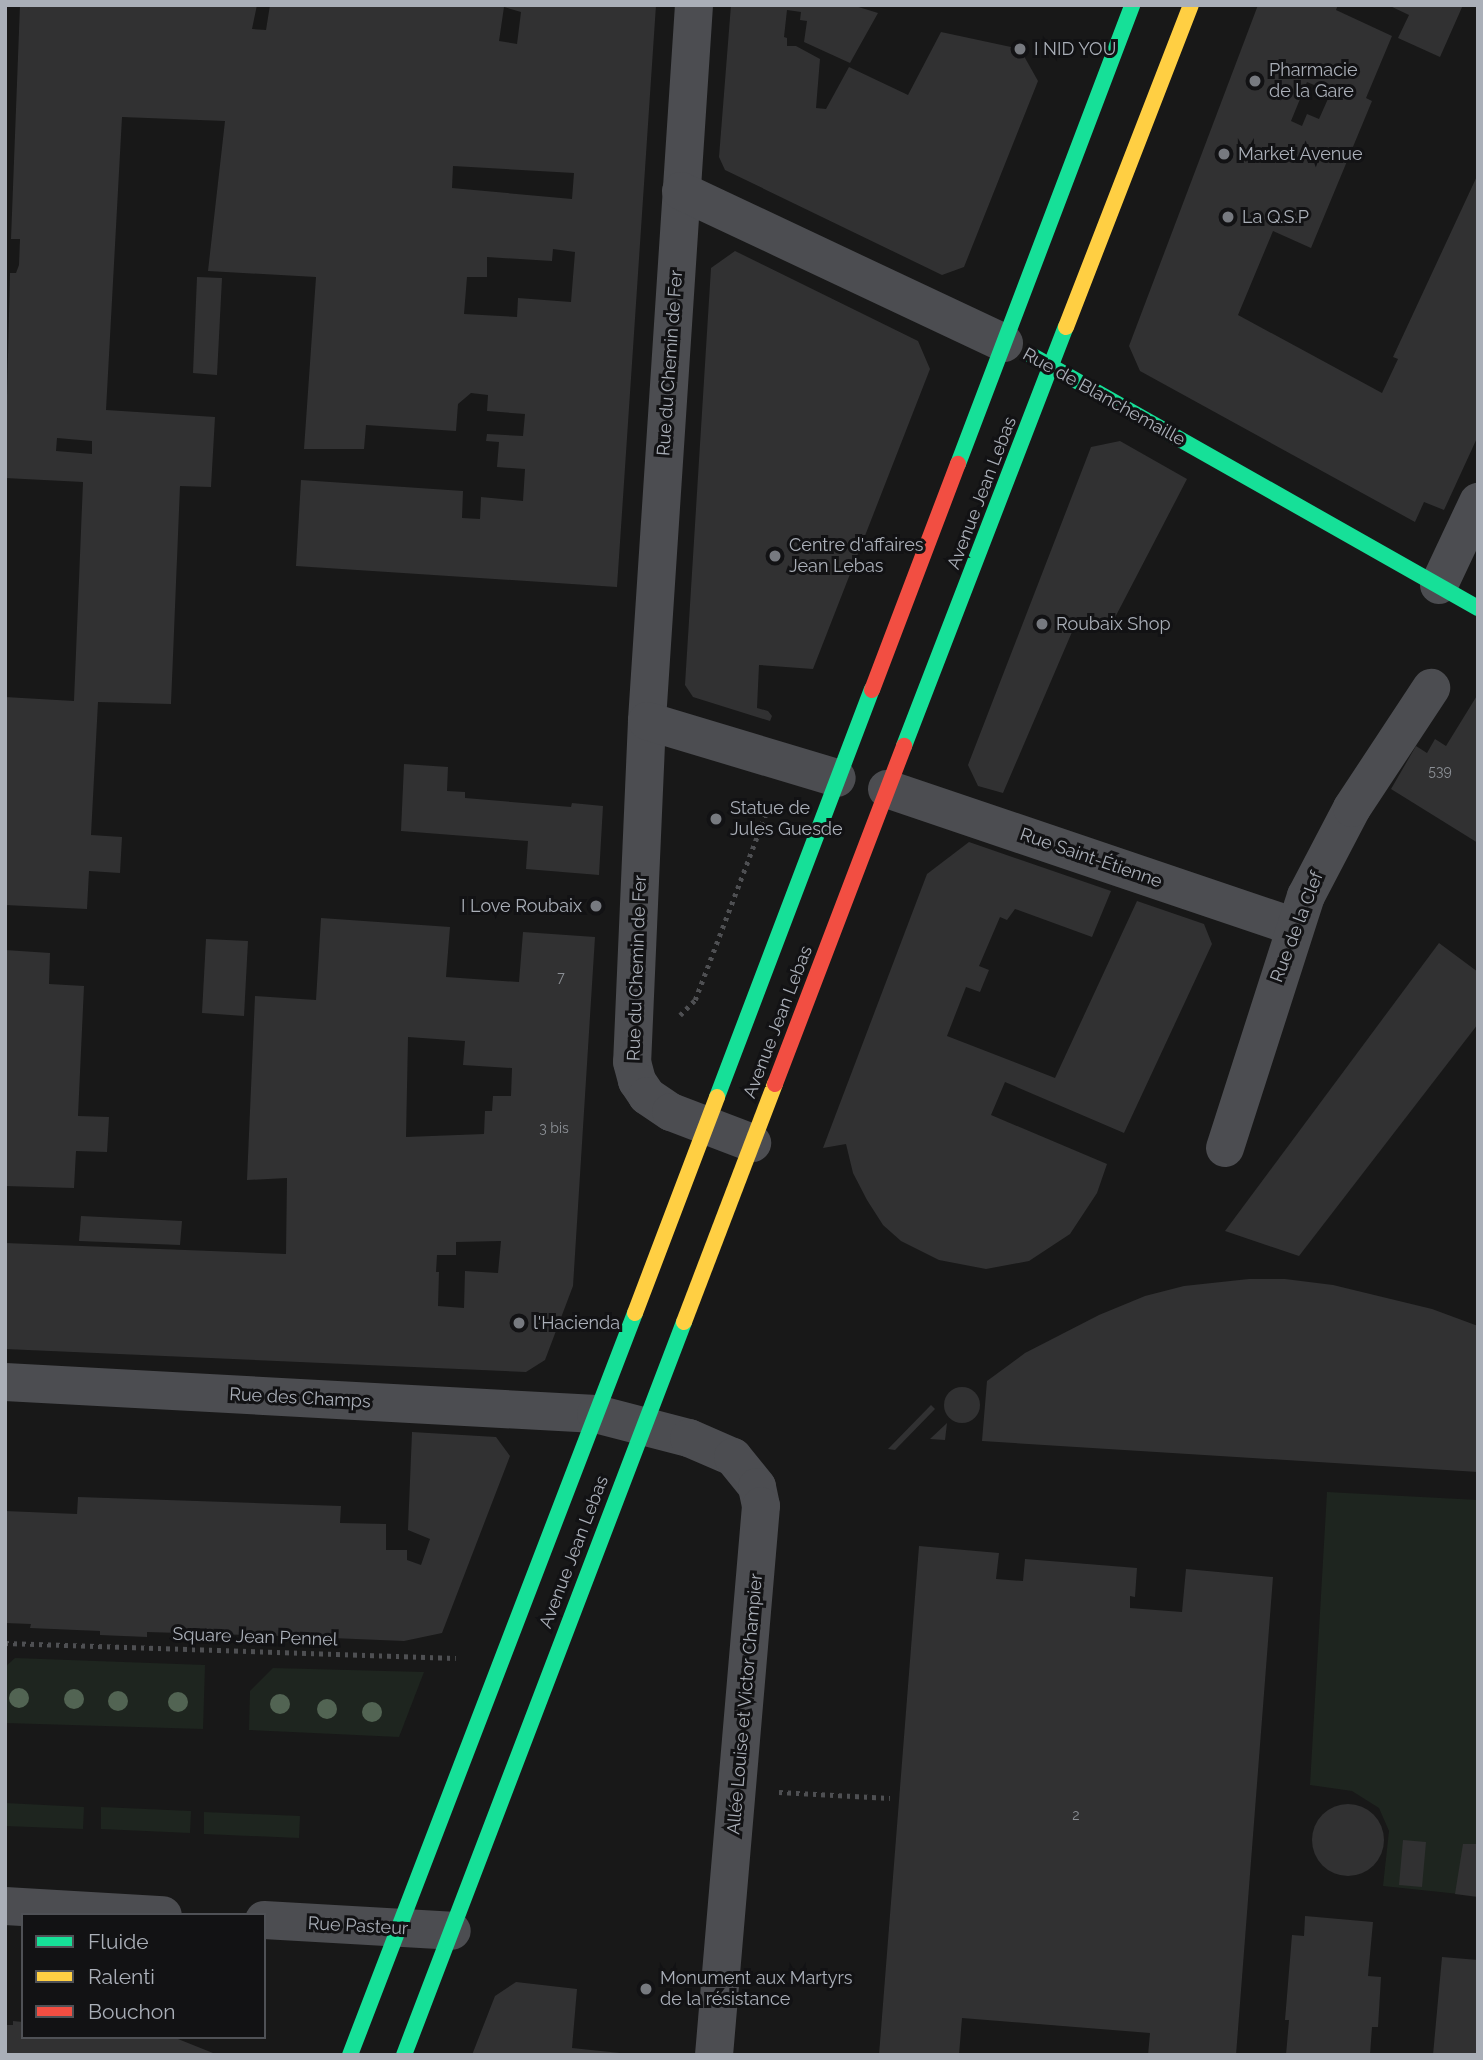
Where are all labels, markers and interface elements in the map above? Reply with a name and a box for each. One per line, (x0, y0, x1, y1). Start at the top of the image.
place label: I NID YOU (1034, 38, 1117, 60)
marker: I NID YOU (1012, 41, 1028, 57)
place label: Pharmacie de la Gare (1269, 60, 1358, 102)
marker: Pharmacie de la Gare (1247, 73, 1263, 89)
place label: Market Avenue (1238, 143, 1363, 165)
marker: Market Avenue (1216, 146, 1232, 162)
place label: La Q.S.P (1242, 206, 1309, 228)
marker: La Q.S.P (1220, 209, 1236, 225)
street label: Rue du Chemin de Fer (653, 269, 687, 457)
street label: Rue de Blanchemaille (1019, 343, 1189, 451)
street label: Avenue Jean Lebas (943, 413, 1021, 573)
place label: Centre d'affaires Jean Lebas (789, 535, 923, 578)
marker: Centre d'affaires Jean Lebas (767, 548, 783, 564)
place label: Roubaix Shop (1056, 613, 1171, 635)
marker: Roubaix Shop (1034, 616, 1050, 632)
house number: 539 (1428, 763, 1452, 779)
place label: Statue de Jules Guesde (730, 798, 843, 840)
marker: Statue de Jules Guesde (708, 811, 724, 827)
street label: Rue Saint-Étienne (1017, 824, 1165, 892)
street label: Rue de la Clef (1266, 869, 1328, 985)
street label: Rue du Chemin de Fer (623, 875, 651, 1061)
place label: I Love Roubaix (461, 895, 582, 917)
marker: I Love Roubaix (588, 898, 604, 914)
street label: Avenue Jean Lebas (739, 942, 817, 1102)
house number: 7 (557, 969, 565, 985)
house number: 3 bis (539, 1120, 569, 1136)
place label: l'Hacienda (533, 1312, 620, 1334)
marker: l'Hacienda (511, 1315, 527, 1331)
street label: Rue des Champs (229, 1384, 371, 1412)
street label: Avenue Jean Lebas (535, 1472, 613, 1632)
street label: Allée Louise et Victor Champier (723, 1572, 767, 1836)
street label: Square Jean Pennel (172, 1623, 338, 1651)
house number: 2 (1072, 1807, 1080, 1823)
legend (21, 1913, 266, 2039)
street label: Rue Pasteur (307, 1913, 409, 1939)
text: Fluide (88, 1929, 149, 1954)
text: Ralenti (88, 1964, 155, 1989)
place label: Monument aux Martyrs de la résistance (660, 1968, 852, 2010)
marker: Monument aux Martyrs de la résistance (638, 1981, 654, 1997)
text: Bouchon (88, 1999, 175, 2024)

